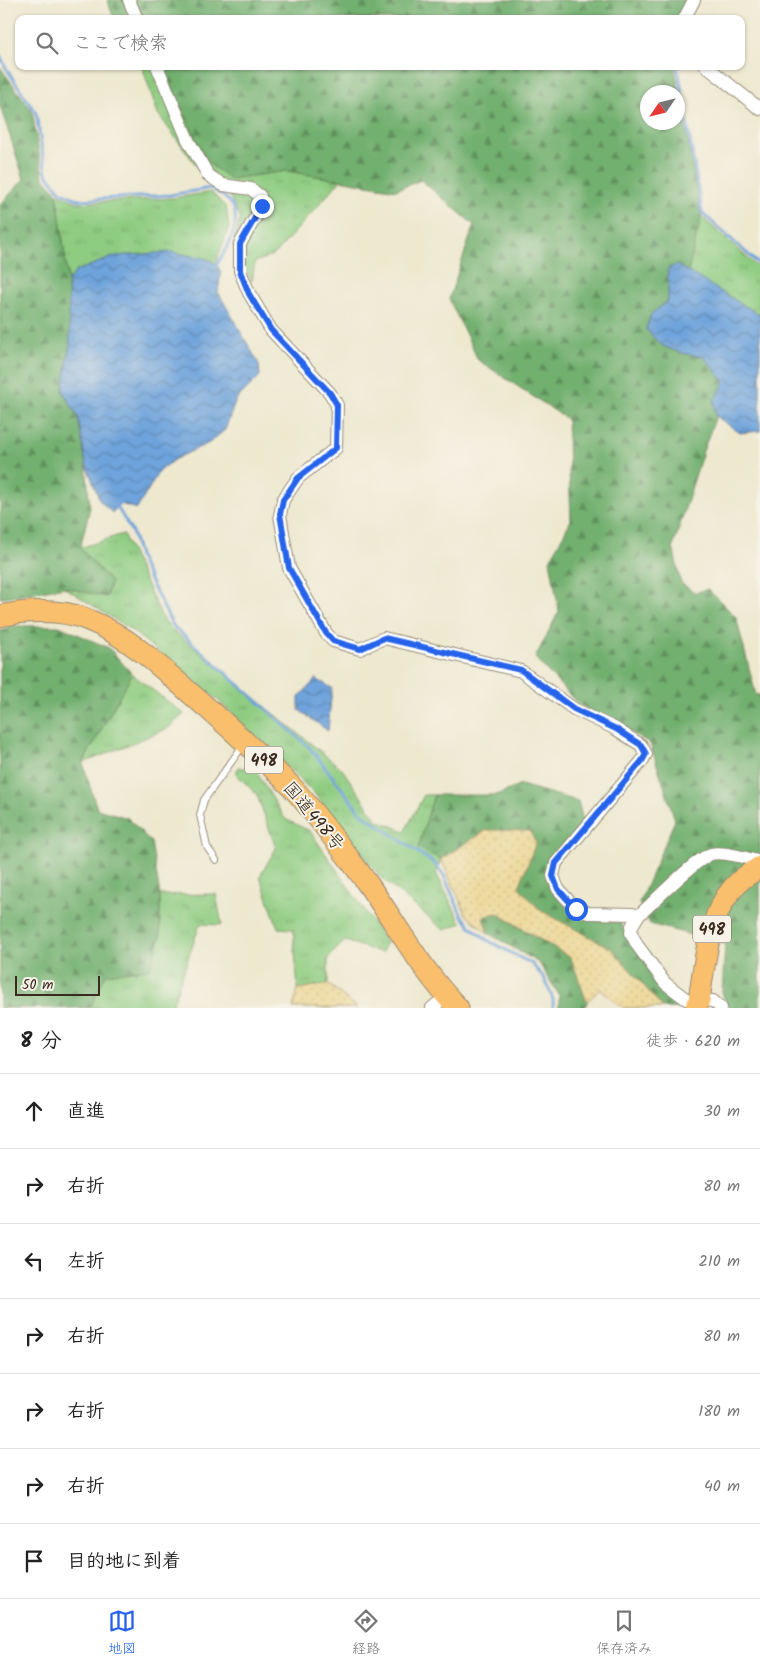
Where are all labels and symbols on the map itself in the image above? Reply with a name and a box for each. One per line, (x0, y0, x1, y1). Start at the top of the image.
north arrow (640, 85, 685, 130)
route end (251, 195, 274, 218)
road number: 498 (245, 746, 283, 774)
street label: 国道498号 (275, 776, 351, 858)
route start (565, 898, 588, 921)
road number: 498 (693, 916, 731, 942)
scale bar (15, 973, 100, 996)

